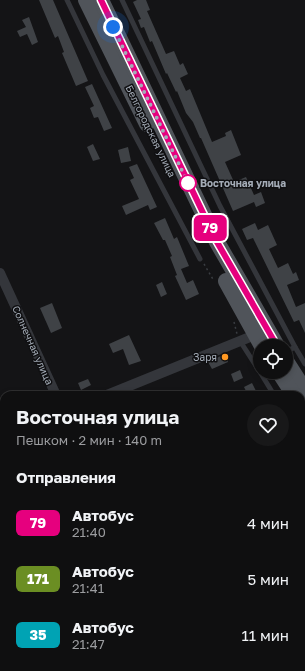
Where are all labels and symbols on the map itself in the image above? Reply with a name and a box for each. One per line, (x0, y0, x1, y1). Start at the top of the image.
your location (103, 17, 123, 37)
street label: Белгородская улица (123, 83, 179, 179)
marker: Восточная улица (179, 174, 197, 192)
place label: Восточная улица (200, 177, 286, 189)
line badge: 79 (192, 215, 228, 241)
street label: Солнечная улица (10, 304, 56, 386)
place label: Заря (193, 351, 217, 363)
marker: Заря (220, 352, 230, 362)

